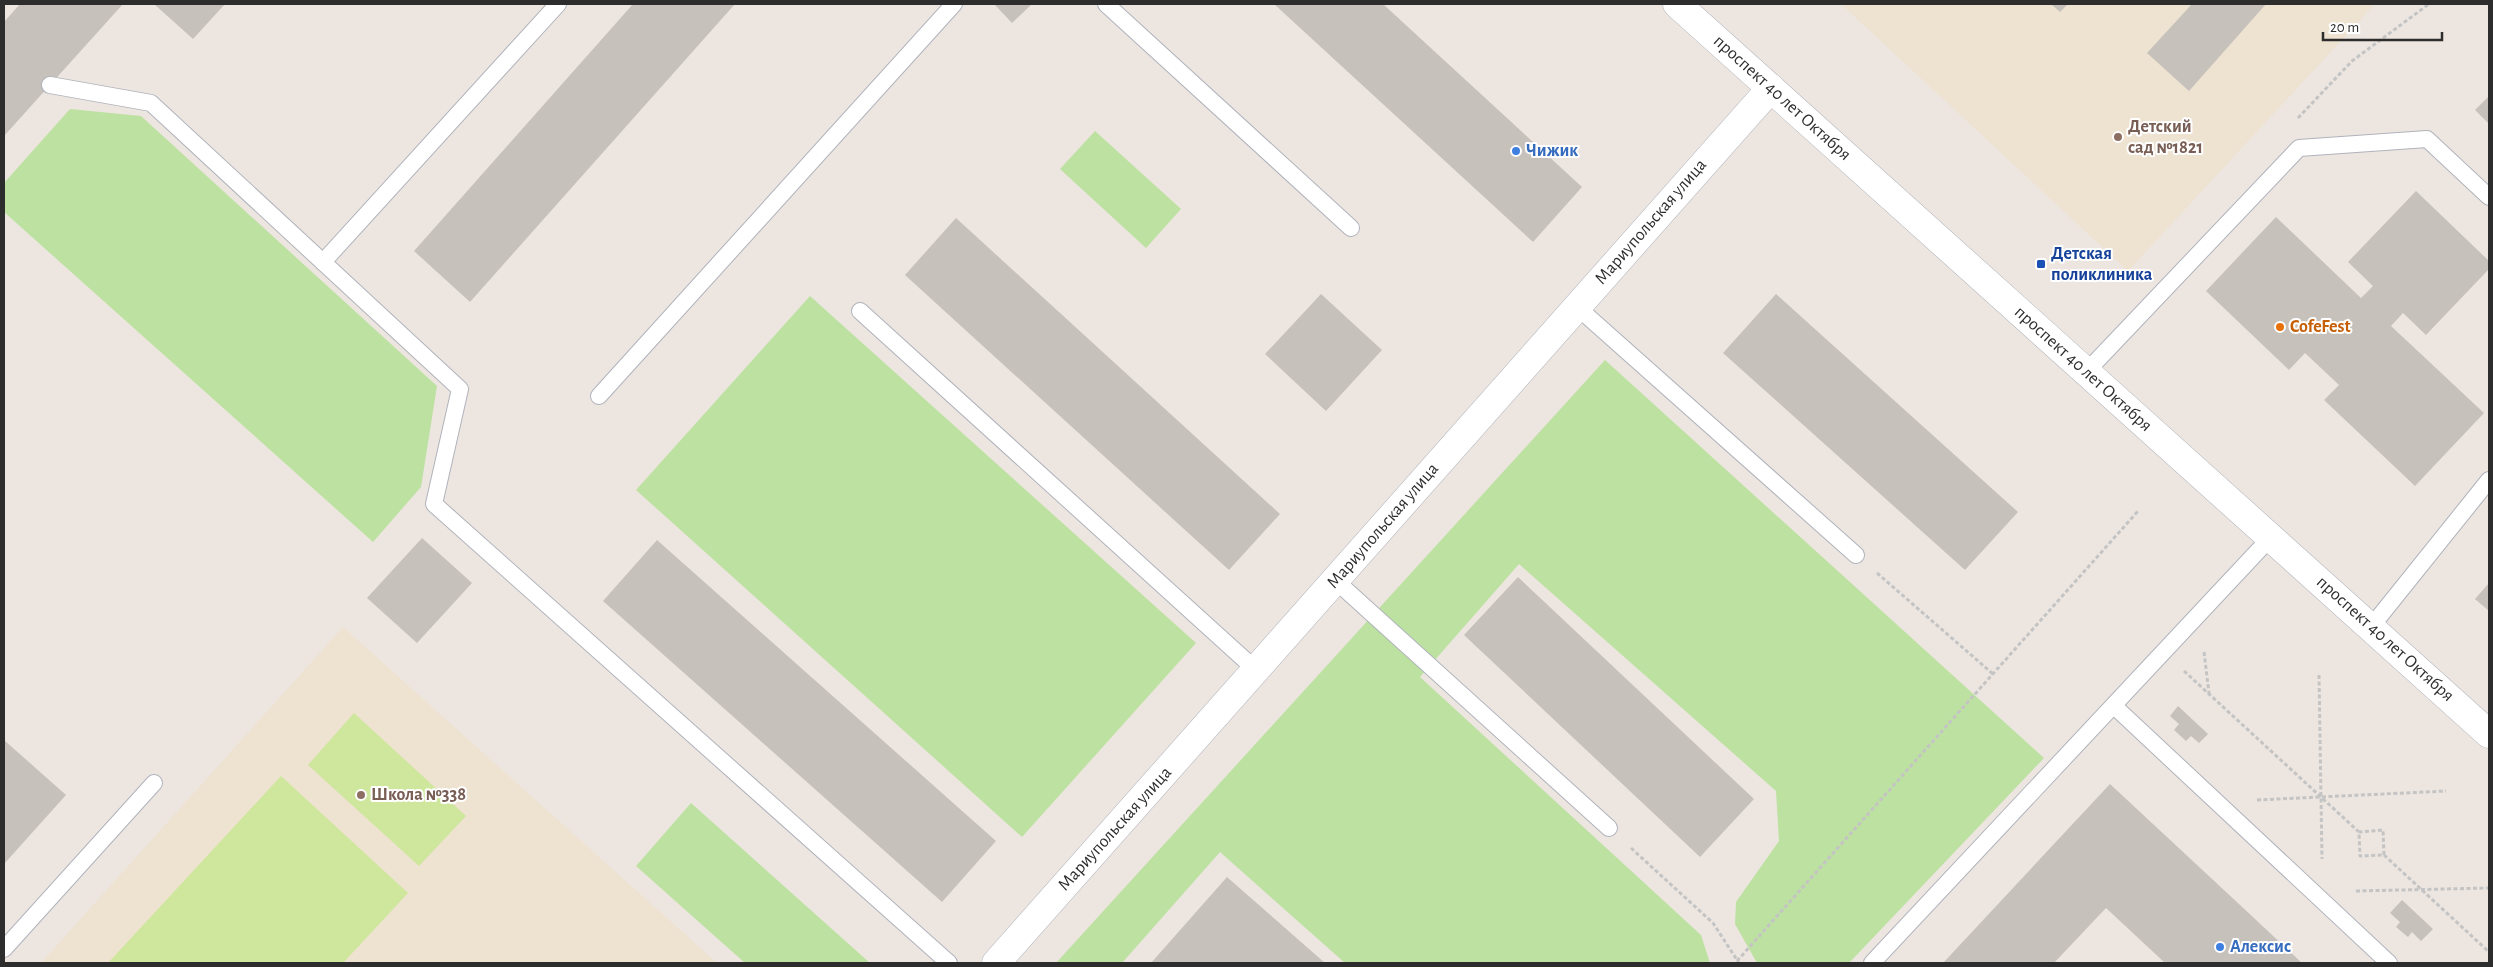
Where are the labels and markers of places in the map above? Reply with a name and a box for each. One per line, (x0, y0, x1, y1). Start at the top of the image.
place label: Детский сад №1821 (2128, 118, 2203, 157)
marker: Детский сад №1821 (2112, 131, 2124, 143)
place label: Чижик (1526, 142, 1578, 160)
marker: Чижик (1510, 145, 1522, 157)
place label: Детская поликлиника (2051, 245, 2153, 284)
marker: Детская поликлиника (2035, 258, 2047, 270)
place label: CofeFest (2290, 318, 2351, 336)
marker: CofeFest (2274, 321, 2286, 333)
place label: Школа №338 (371, 786, 466, 804)
marker: Школа №338 (355, 789, 367, 801)
place label: Алексис (2230, 938, 2291, 956)
marker: Алексис (2214, 941, 2226, 953)

